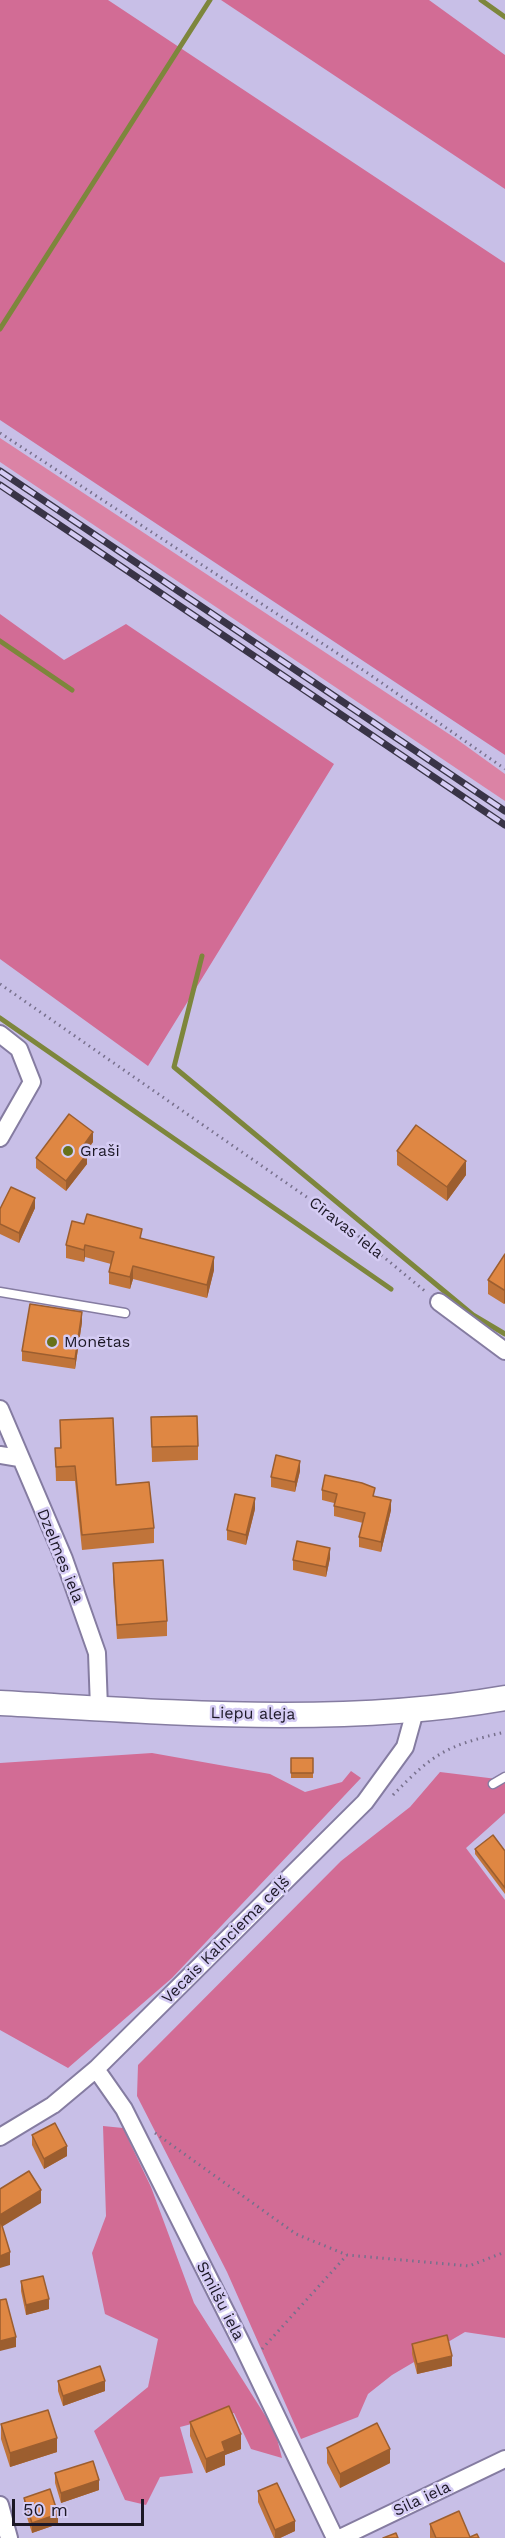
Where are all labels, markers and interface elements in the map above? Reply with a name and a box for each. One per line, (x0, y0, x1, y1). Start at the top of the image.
place label: Graši (80, 1141, 120, 1161)
marker: Graši (61, 1144, 75, 1158)
street label: Cīravas iela (305, 1193, 387, 1263)
place label: Monētas (64, 1332, 130, 1352)
marker: Monētas (45, 1335, 59, 1349)
street label: Dzelmes iela (32, 1506, 88, 1606)
street label: Liepu aleja (210, 1704, 296, 1724)
street label: Vecais Kalnciema ceļš (158, 1872, 294, 2008)
street label: Smilšu iela (192, 2258, 248, 2344)
street label: Sila iela (390, 2477, 454, 2521)
scale bar (15, 2487, 147, 2525)
text: 50 m (23, 2499, 68, 2520)

